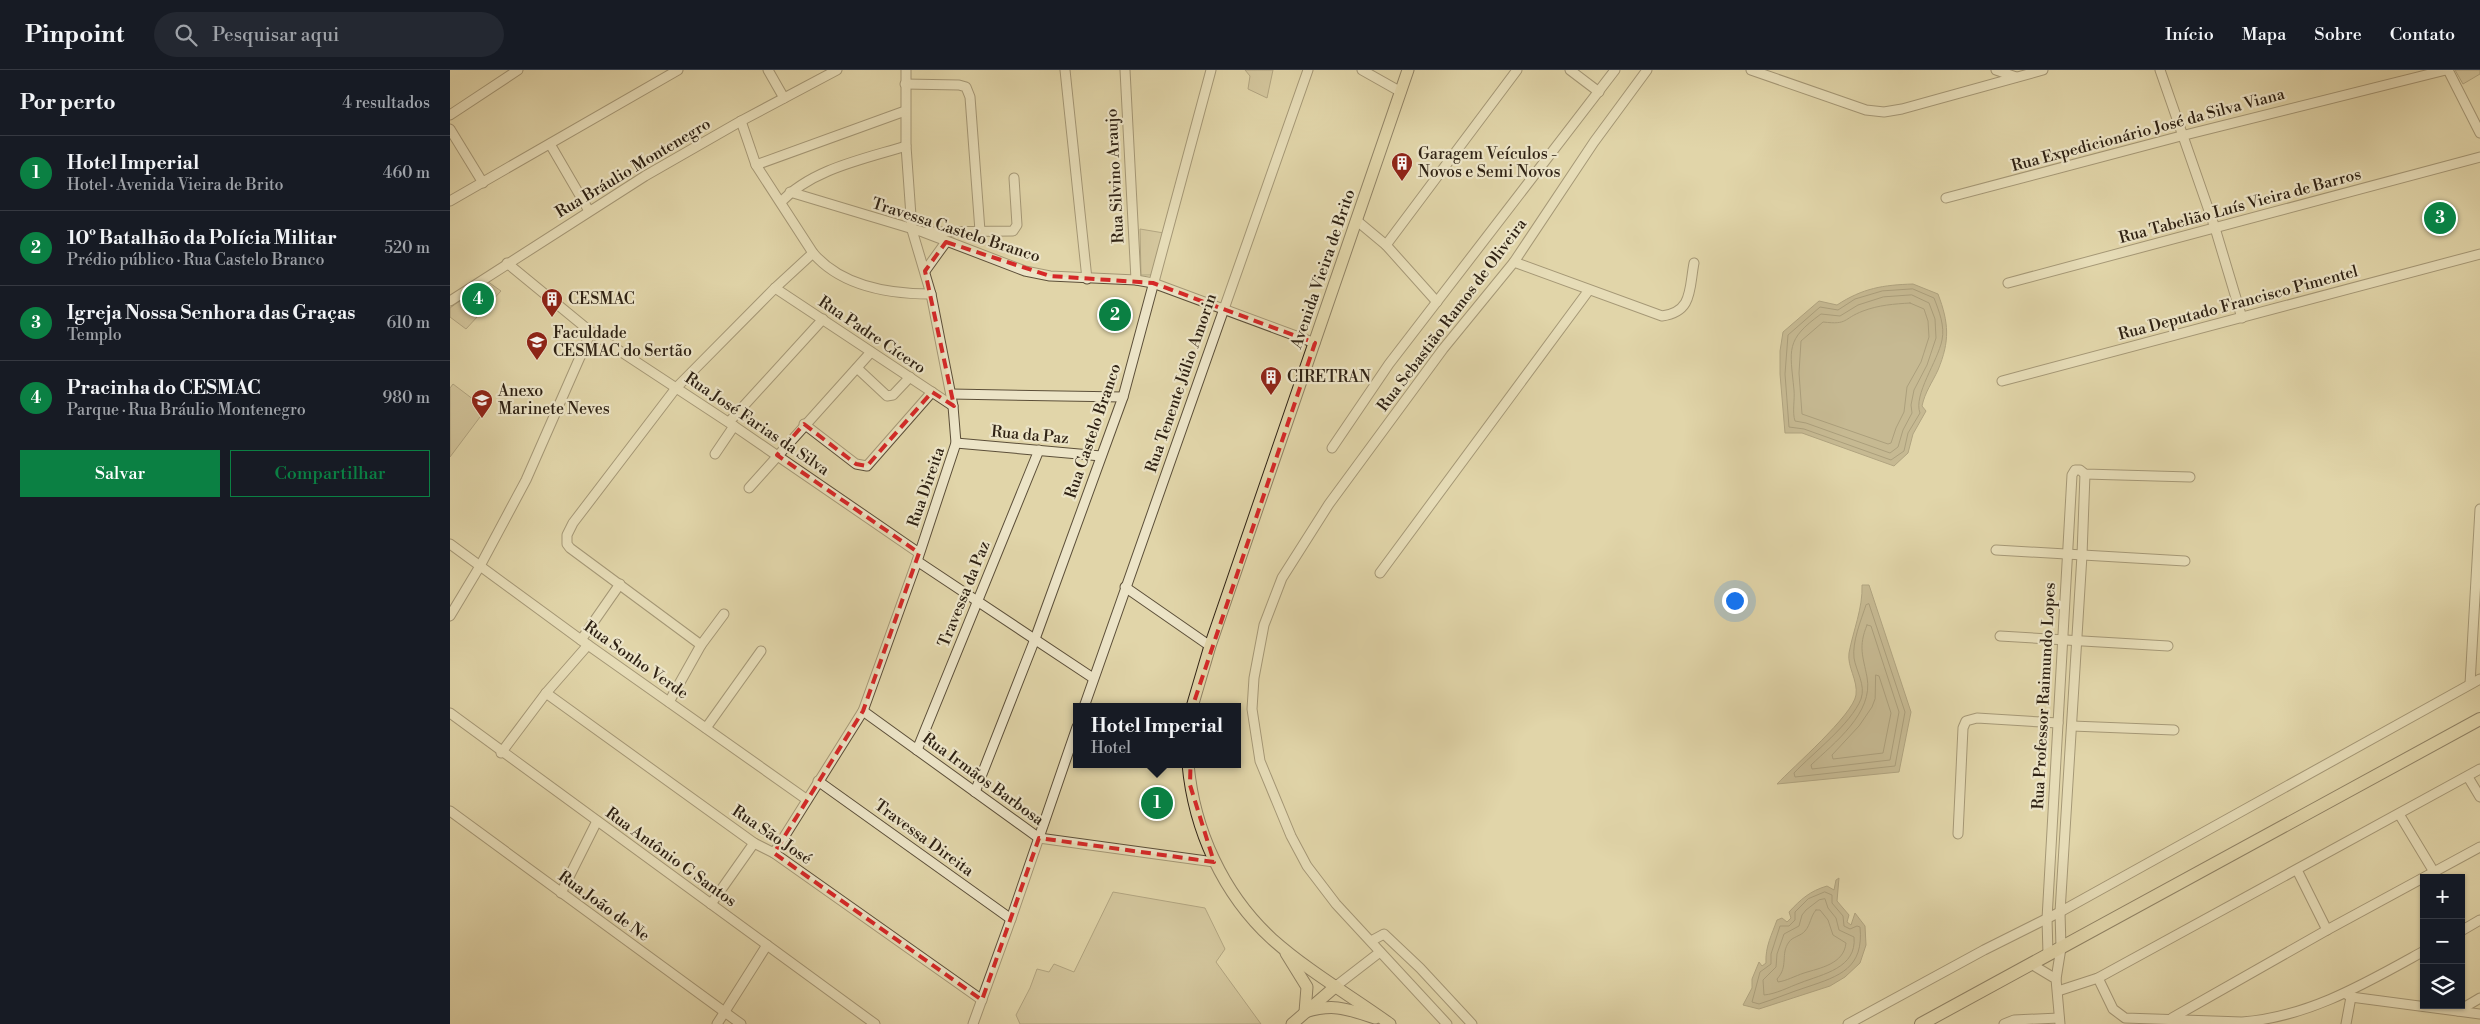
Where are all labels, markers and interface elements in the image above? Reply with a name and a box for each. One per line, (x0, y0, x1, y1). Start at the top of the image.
search box (154, 12, 504, 57)
text: Pinpoint (25, 20, 124, 50)
icon: search (172, 21, 200, 49)
text: Pesquisar aqui (212, 23, 339, 47)
text: Início (2165, 23, 2214, 46)
text: Mapa (2242, 23, 2286, 46)
text: Sobre (2314, 23, 2362, 46)
text: Contato (2390, 23, 2455, 46)
street label: Rua Expedicionário José da Silva Viana (2009, 84, 2288, 176)
text: Por perto (20, 90, 116, 116)
text: 4 resultados (342, 93, 430, 113)
street label: Rua Silvino Araujo (1101, 108, 1129, 244)
street label: Rua Bráulio Montenegro (552, 114, 714, 222)
place label: Garagem Veículos - Novos e Semi Novos (1418, 144, 1560, 182)
text: Hotel Imperial (67, 151, 199, 175)
building icon: Garagem Veículos - Novos e Semi Novos (1390, 151, 1414, 182)
text: 1 (32, 163, 40, 183)
text: 460 m (383, 163, 430, 183)
street label: Rua Tabelião Luís Vieira de Barros (2117, 164, 2363, 248)
text: Hotel · Avenida Vieira de Brito (67, 175, 283, 195)
street label: Avenida Vieira de Brito (1286, 187, 1360, 352)
street label: Travessa Castelo Branco (869, 193, 1043, 267)
pin: 3 (2424, 199, 2456, 237)
street label: Rua Sebastião Ramos de Oliveira (1373, 214, 1532, 415)
text: 10º Batalhão da Polícia Militar (67, 226, 337, 250)
text: 2 (31, 238, 41, 258)
text: 520 m (384, 238, 430, 258)
text: Prédio público · Rua Castelo Branco (67, 250, 325, 270)
street label: Rua Deputado Francisco Pimentel (2116, 261, 2360, 345)
pin: 4 (462, 280, 494, 318)
building icon: CESMAC (540, 287, 564, 318)
place label: CESMAC (568, 289, 635, 309)
street label: Rua Tenente Júlio Amorin (1141, 291, 1221, 475)
street label: Rua Padre Cícero (815, 292, 929, 378)
pin: 2 (1099, 296, 1131, 334)
text: Igreja Nossa Senhora das Graças (67, 301, 355, 325)
text: 3 (31, 313, 41, 333)
text: 610 m (386, 313, 430, 333)
place label: Faculdade CESMAC do Sertão (553, 323, 692, 361)
text: Templo (67, 325, 122, 345)
school or university icon: Faculdade CESMAC do Sertão (525, 330, 549, 361)
street label: Rua Castelo Branco (1061, 361, 1125, 501)
building icon: CIRETRAN (1259, 365, 1283, 396)
place label: CIRETRAN (1287, 367, 1371, 387)
street label: Rua José Farias da Silva (681, 368, 834, 480)
text: Pracinha do CESMAC (67, 376, 261, 400)
place label: Anexo Marinete Neves (497, 381, 610, 419)
text: 4 (31, 388, 41, 408)
text: 980 m (383, 388, 430, 408)
school or university icon: Anexo Marinete Neves (470, 388, 494, 419)
text: Parque · Rua Bráulio Montenegro (67, 400, 306, 420)
street label: Rua da Paz (990, 422, 1070, 448)
street label: Rua Direita (903, 444, 949, 530)
button: Salvar (20, 450, 220, 497)
button: Compartilhar (230, 450, 430, 497)
street label: Travessa da Paz (934, 538, 994, 650)
street label: Rua Professor Raimundo Lopes (2028, 582, 2060, 810)
your location (1722, 588, 1748, 614)
street label: Rua Sonho Verde (580, 616, 692, 704)
popup (1073, 703, 1241, 768)
text: Hotel Imperial (1091, 714, 1223, 738)
street label: Rua Irmãos Barbosa (918, 728, 1049, 830)
text: Hotel (1091, 738, 1131, 758)
pin: 1 (1141, 784, 1173, 822)
street label: Travessa Direita (870, 795, 978, 881)
street label: Rua São José (728, 801, 816, 869)
street label: Rua Antônio G Santos (602, 803, 740, 911)
street label: Rua João de Ne (554, 866, 654, 946)
map controls (2420, 874, 2465, 1009)
button: + (2420, 874, 2465, 919)
button: − (2420, 919, 2465, 964)
button: layers (2420, 964, 2465, 1009)

